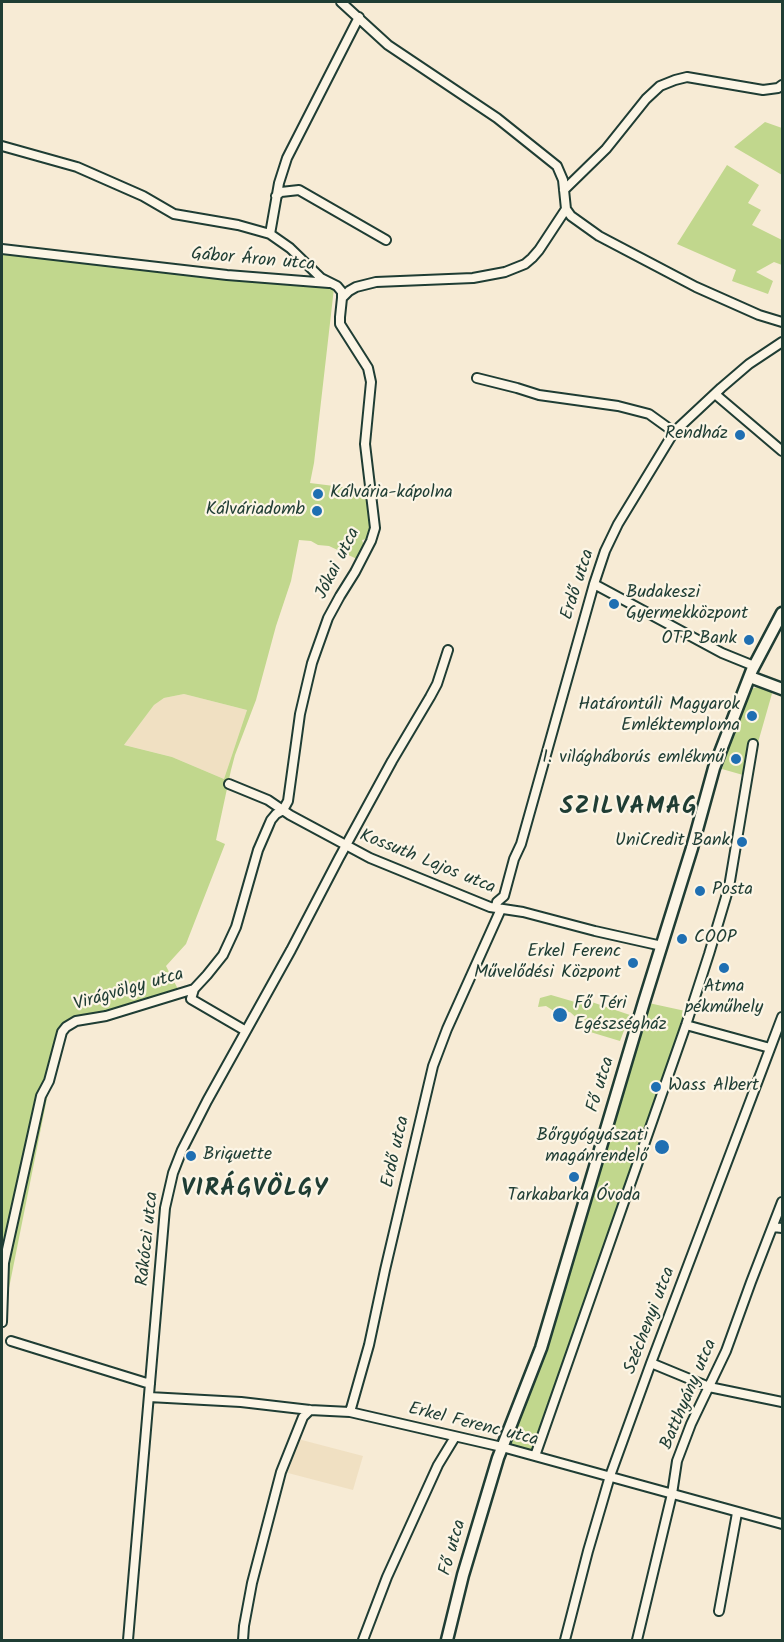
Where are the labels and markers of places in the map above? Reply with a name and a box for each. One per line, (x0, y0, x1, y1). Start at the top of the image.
place label: Rendház (665, 424, 728, 446)
marker: Rendház (733, 428, 747, 442)
place label: Kálvária-kápolna (330, 483, 453, 505)
marker: Kálvária-kápolna (311, 487, 325, 501)
place label: Kálváriadomb (206, 500, 305, 522)
marker: Kálváriadomb (310, 504, 324, 518)
place label: Budakeszi Gyermekközpont (626, 583, 748, 626)
marker: Budakeszi Gyermekközpont (607, 597, 621, 611)
place label: OTP Bank (661, 629, 737, 651)
marker: OTP Bank (742, 633, 756, 647)
place label: Határontúli Magyarok Emléktemploma (578, 695, 740, 738)
marker: Határontúli Magyarok Emléktemploma (745, 709, 759, 723)
place label: I. világháborús emlékmű (542, 748, 724, 770)
marker: I. világháborús emlékmű (729, 752, 743, 766)
place label: UniCredit Bank (615, 831, 730, 853)
marker: UniCredit Bank (735, 835, 749, 849)
place label: Posta (712, 880, 753, 902)
marker: Posta (693, 884, 707, 898)
place label: COOP (694, 928, 737, 950)
marker: COOP (675, 932, 689, 946)
place label: Erkel Ferenc Művelődési Központ (474, 942, 621, 984)
marker: Erkel Ferenc Művelődési Központ (626, 956, 640, 970)
marker: Atma pékműhely (717, 961, 731, 975)
place label: Atma pékműhely (685, 977, 763, 1020)
place label: Fő Téri Egészségház (574, 994, 667, 1036)
marker: Fő Téri Egészségház (551, 1006, 569, 1024)
place label: Wass Albert (668, 1076, 759, 1098)
marker: Wass Albert (649, 1080, 663, 1094)
place label: Bőrgyógyászati magánrendelő (537, 1126, 648, 1168)
marker: Bőrgyógyászati magánrendelő (653, 1138, 671, 1156)
place label: Briquette (203, 1145, 272, 1167)
marker: Briquette (184, 1149, 198, 1163)
marker: Tarkabarka Óvoda (567, 1170, 581, 1184)
place label: Tarkabarka Óvoda (507, 1186, 641, 1208)

